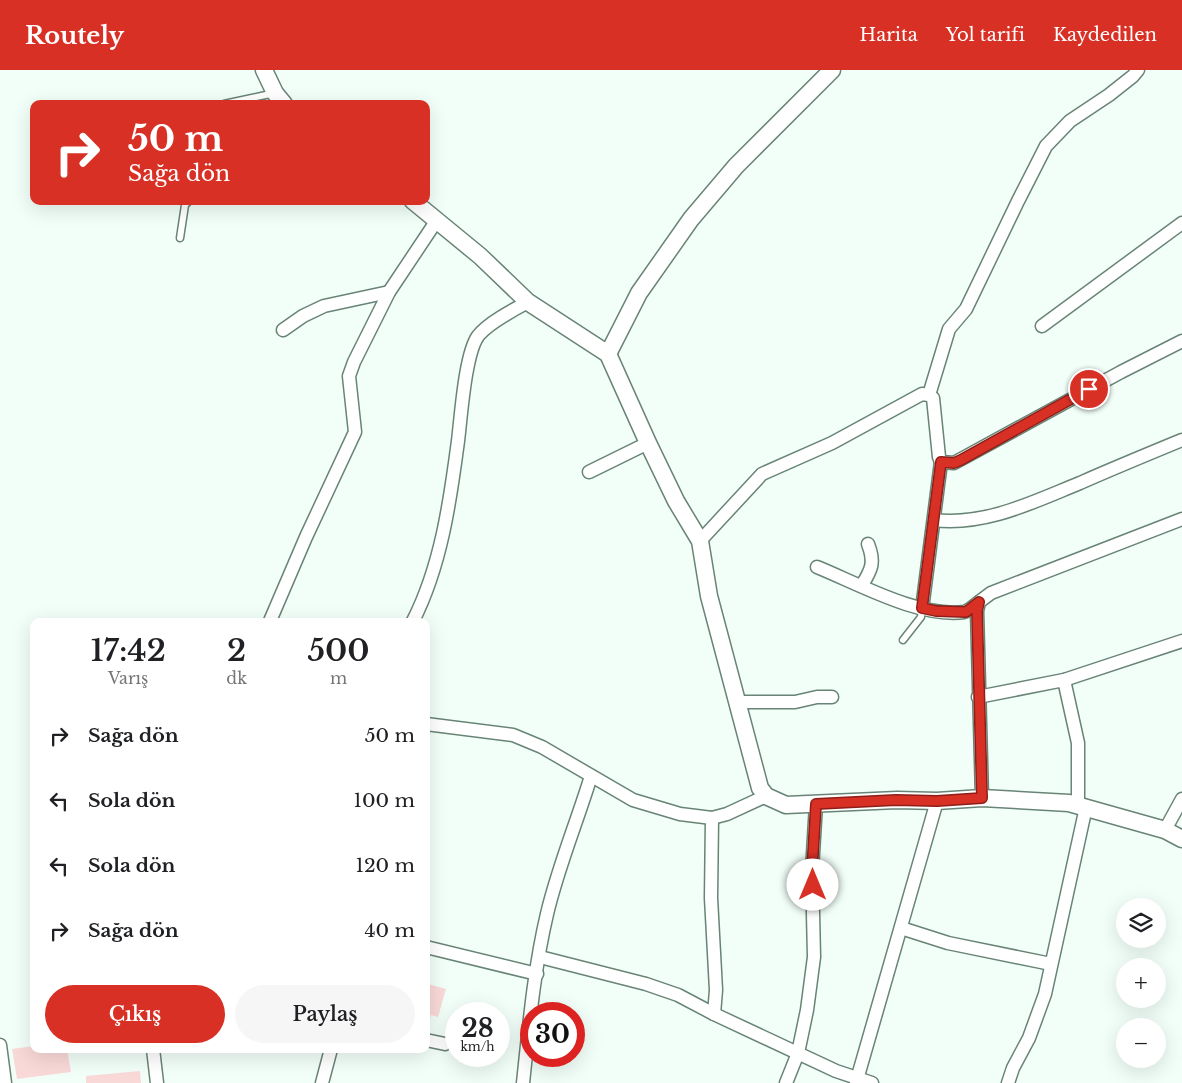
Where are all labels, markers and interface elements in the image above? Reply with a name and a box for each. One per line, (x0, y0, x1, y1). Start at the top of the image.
text: Routely (25, 21, 124, 50)
text: Harita (860, 24, 918, 46)
text: Yol tarifi (946, 24, 1025, 46)
text: Kaydedilen (1053, 24, 1157, 46)
text: 50 m (128, 117, 223, 160)
icon: right (45, 120, 110, 185)
text: Sağa dön (128, 160, 230, 187)
pin (1068, 368, 1110, 410)
icon: arrive (1075, 375, 1103, 403)
text: 17:42 (90, 632, 166, 669)
text: 2 (227, 632, 246, 669)
text: 500 (307, 632, 370, 669)
text: Varış (108, 668, 148, 688)
text: dk (226, 668, 247, 688)
text: m (330, 668, 347, 688)
icon: right (45, 722, 73, 750)
text: Sağa dön (88, 724, 179, 747)
text: 50 m (365, 724, 415, 747)
icon: left (45, 787, 73, 815)
text: Sola dön (88, 789, 175, 812)
text: 100 m (354, 789, 415, 812)
icon: left (45, 852, 73, 880)
text: Sola dön (88, 854, 175, 877)
text: 120 m (355, 854, 415, 877)
position arrow (786, 858, 838, 910)
map controls (1116, 898, 1166, 1068)
button: layers (1116, 898, 1166, 948)
icon: right (45, 917, 73, 945)
text: Sağa dön (88, 919, 179, 942)
text: 40 m (364, 919, 415, 942)
button: + (1116, 958, 1166, 1008)
button: Çıkış (45, 985, 225, 1043)
button: Paylaş (235, 985, 415, 1043)
speed limit sign: 30 (520, 1002, 585, 1067)
text: 28 (461, 1013, 494, 1044)
button: − (1116, 1018, 1166, 1068)
text: km/h (460, 1039, 495, 1054)

